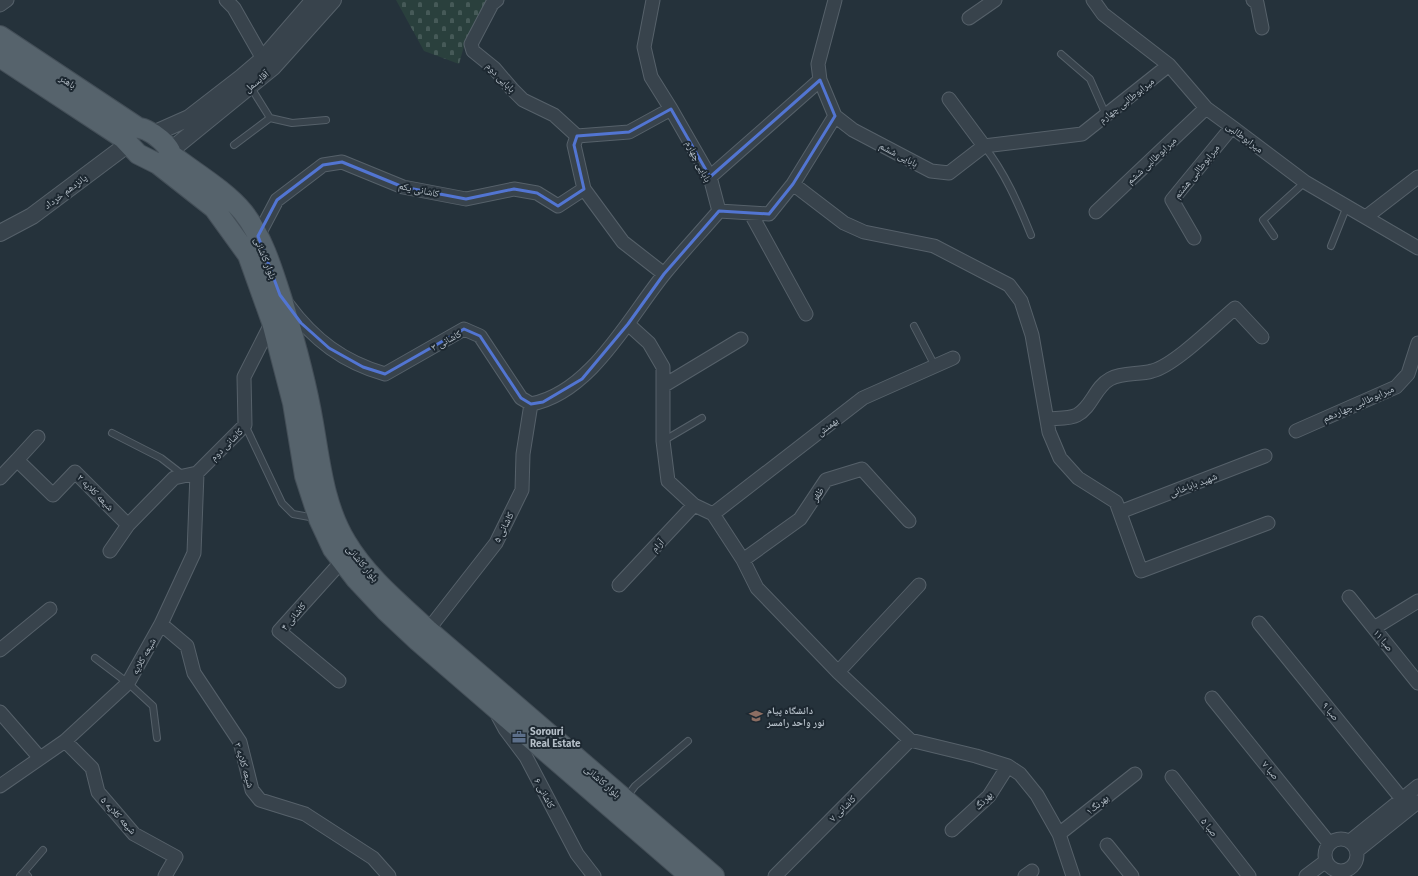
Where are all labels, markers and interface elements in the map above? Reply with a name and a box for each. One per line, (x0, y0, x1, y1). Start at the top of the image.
street label: بابایی دوم (482, 60, 518, 96)
street label: آقابسمل (242, 68, 272, 95)
street label: باهنر (56, 72, 78, 92)
street label: میرابوطالبی چهارم (1096, 75, 1158, 127)
street label: میرابوطالبی (1224, 120, 1266, 156)
street label: میرابوطالبی ششم (1124, 134, 1180, 188)
street label: بابایی چهارم (682, 139, 714, 185)
street label: بابایی ششم (877, 140, 920, 171)
street label: میرابوطالبی هشتم (1171, 142, 1223, 202)
street label: پانزدهم خرداد (42, 172, 90, 213)
street label: کاشانی یکم (397, 180, 440, 201)
street label: بلوار کاشانی (251, 236, 279, 281)
street label: کاشانی ۳ (429, 328, 464, 354)
street label: میرابوطالبی چهاردهم (1321, 383, 1397, 426)
street label: بهمنش (815, 415, 841, 439)
street label: کاشانی دوم (208, 426, 246, 464)
street label: شهید باباخانی (1168, 470, 1219, 500)
street label: شیعه کلایه ۲ (74, 472, 116, 514)
street label: ظفر (808, 485, 827, 505)
street label: کاشانی ۵ (491, 510, 517, 545)
street label: آرام (649, 536, 668, 555)
street label: بلوار کاشانی (343, 543, 381, 585)
street label: کاشانی ۴ (279, 600, 309, 633)
street label: صبا ۱۱ (1371, 627, 1396, 654)
street label: شیعه کلایه (129, 636, 159, 677)
street label: صبا ۹ (1319, 700, 1341, 723)
place label: دانشگاه پیام نور واحد رامسر (766, 705, 825, 729)
school or university icon: دانشگاه پیام نور واحد رامسر (748, 708, 764, 724)
place label: Sorouri Real Estate (530, 726, 581, 750)
office icon: Sorouri Real Estate (511, 729, 527, 745)
street label: شیعه کلایه ۳ (231, 741, 257, 790)
street label: صبا ۷ (1259, 759, 1281, 782)
street label: بلوار کاشانی (582, 763, 623, 801)
street label: کاشانی ۶ (531, 776, 557, 811)
street label: بهرنگ (972, 789, 996, 812)
street label: ۱بهرنگ (1084, 792, 1112, 818)
street label: کاشانی ۷ (827, 793, 858, 824)
street label: شیعه کلایه ۵ (98, 794, 139, 837)
street label: صبا ۵ (1198, 816, 1220, 839)

